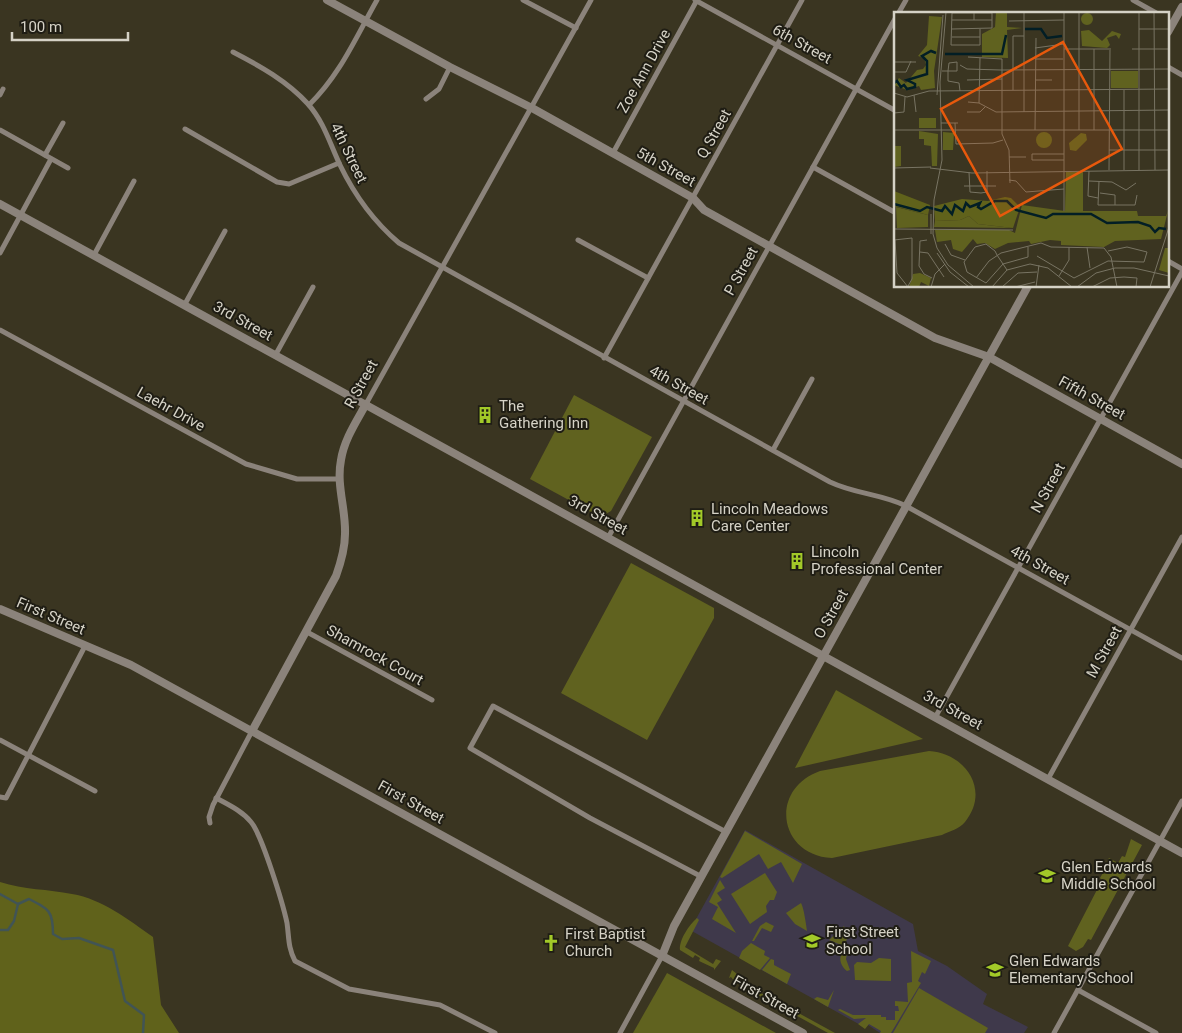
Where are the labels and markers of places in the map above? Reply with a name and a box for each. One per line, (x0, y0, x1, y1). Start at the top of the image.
place label: The Gathering Inn (499, 397, 588, 432)
building icon: The Gathering Inn (475, 405, 495, 425)
place label: Lincoln Meadows Care Center (711, 500, 828, 535)
building icon: Lincoln Meadows Care Center (687, 508, 707, 528)
place label: Lincoln Professional Center (811, 543, 942, 578)
building icon: Lincoln Professional Center (787, 551, 807, 571)
place label: Glen Edwards Middle School (1061, 858, 1156, 893)
school or university icon: Glen Edwards Middle School (1037, 866, 1057, 886)
place label: First Street School (826, 923, 899, 958)
place label: First Baptist Church (565, 925, 646, 960)
school or university icon: First Street School (802, 931, 822, 951)
church icon: First Baptist Church (541, 933, 561, 953)
place label: Glen Edwards Elementary School (1009, 952, 1133, 987)
school or university icon: Glen Edwards Elementary School (985, 960, 1005, 980)

